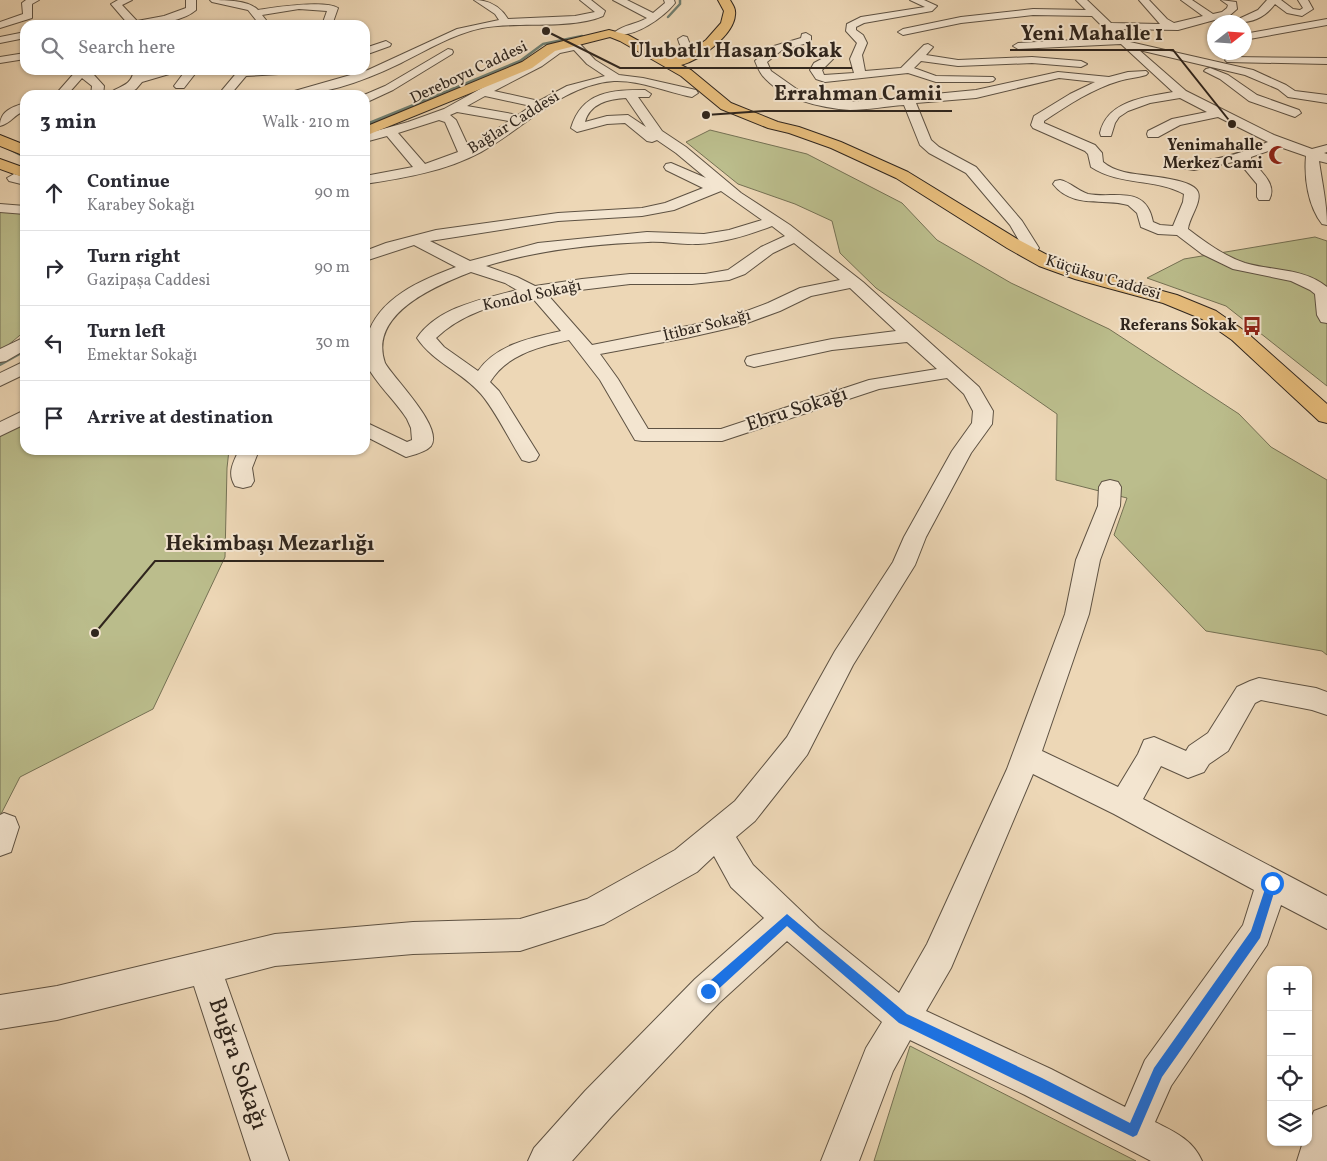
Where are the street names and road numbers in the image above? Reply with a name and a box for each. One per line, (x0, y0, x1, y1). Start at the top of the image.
street label: Dereboyu Caddesi (407, 36, 531, 110)
street label: Bağlar Caddesi (464, 86, 564, 160)
street label: Küçüksu Caddesi (1043, 250, 1164, 306)
street label: Kondol Sokağı (481, 275, 584, 317)
street label: İtibar Sokağı (661, 304, 753, 348)
street label: Ebru Sokağı (743, 380, 851, 440)
street label: Buğra Sokağı (198, 993, 276, 1135)

